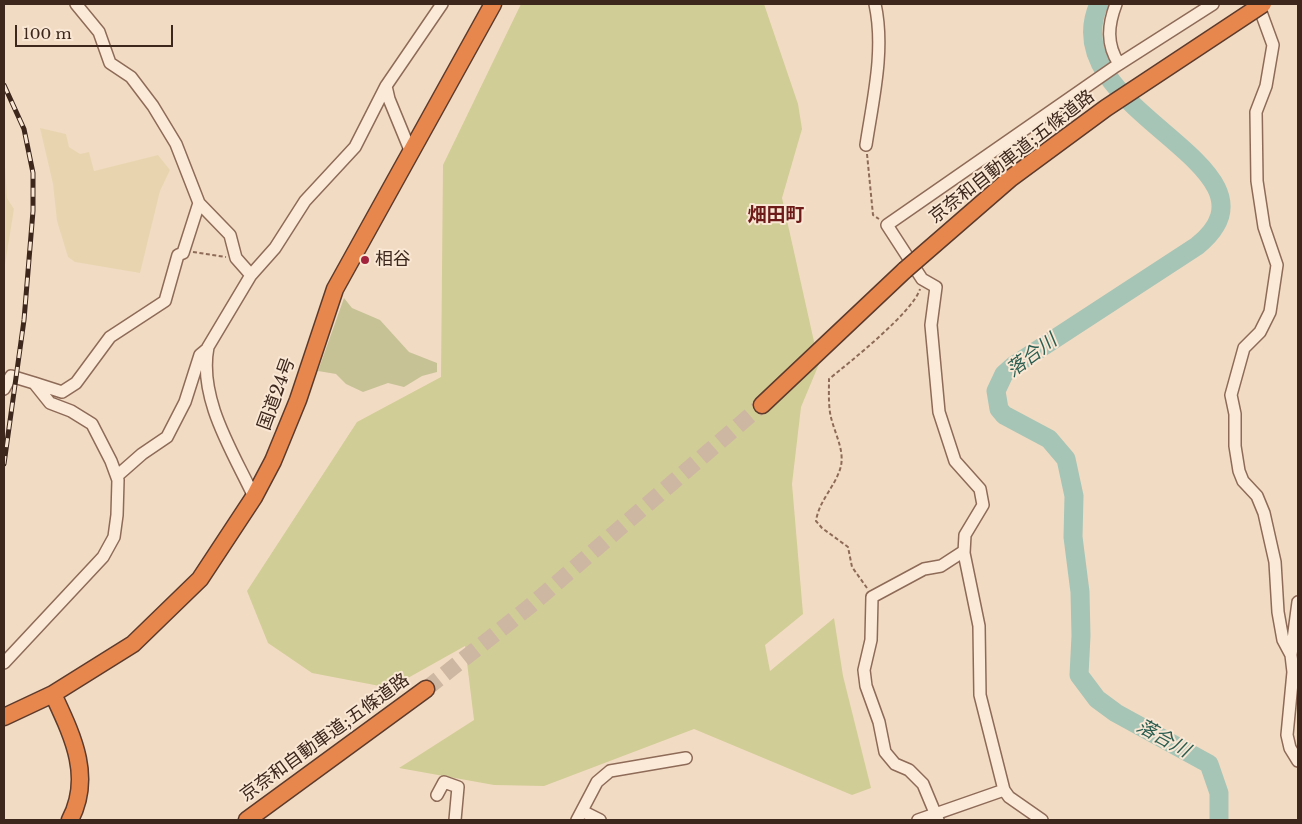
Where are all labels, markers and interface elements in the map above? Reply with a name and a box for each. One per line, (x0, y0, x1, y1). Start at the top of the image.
scale bar (18, 15, 175, 47)
text: 100 m (23, 24, 72, 43)
street label: 京奈和自動車道;五條道路 (925, 86, 1099, 228)
district label: 畑田町 (748, 205, 804, 227)
place label: 相谷 (375, 249, 411, 271)
marker: 相谷 (359, 254, 371, 266)
water label: 落合川 (1002, 330, 1062, 382)
street label: 国道24号 (254, 355, 300, 433)
street label: 京奈和自動車道;五條道路 (236, 669, 414, 807)
water label: 落合川 (1133, 715, 1193, 763)

